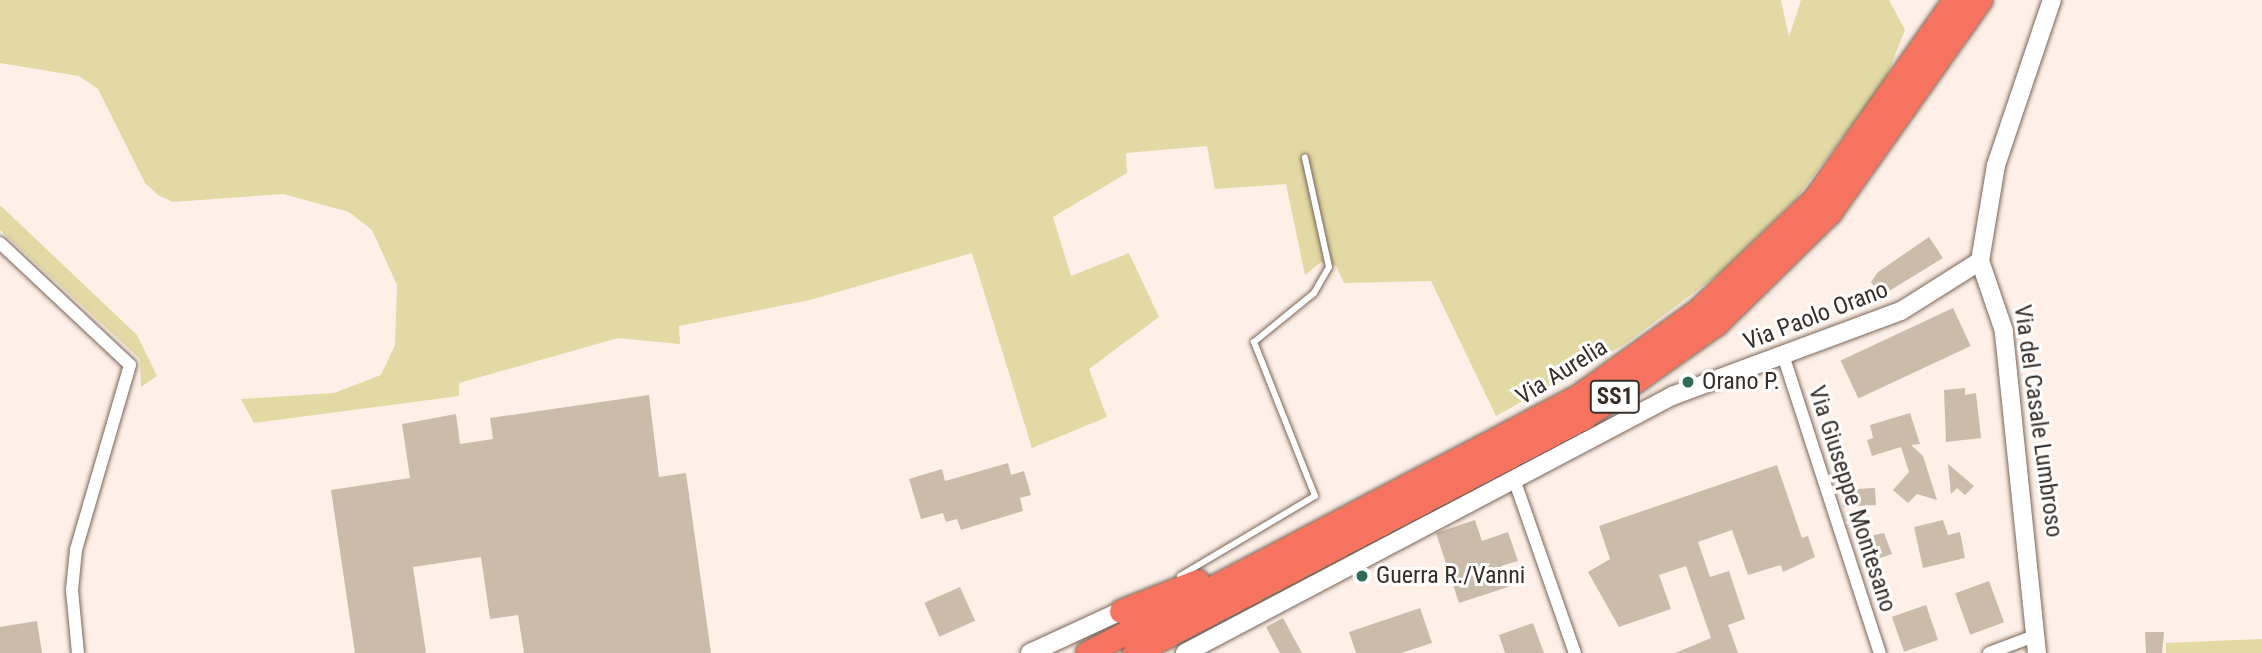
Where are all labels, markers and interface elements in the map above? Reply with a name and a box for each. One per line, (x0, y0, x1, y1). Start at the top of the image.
street label: Via Paolo Orano (1740, 275, 1892, 357)
street label: Via del Casale Lumbroso (2007, 303, 2069, 539)
street label: Via Aurelia (1511, 333, 1613, 411)
place label: Orano P. (1702, 368, 1780, 396)
marker: Orano P. (1680, 374, 1696, 390)
road number: SS1 (1589, 378, 1641, 416)
street label: Via Giuseppe Montesano (1802, 382, 1902, 616)
place label: Guerra R./Vanni (1376, 562, 1525, 590)
marker: Guerra R./Vanni (1354, 568, 1370, 584)

